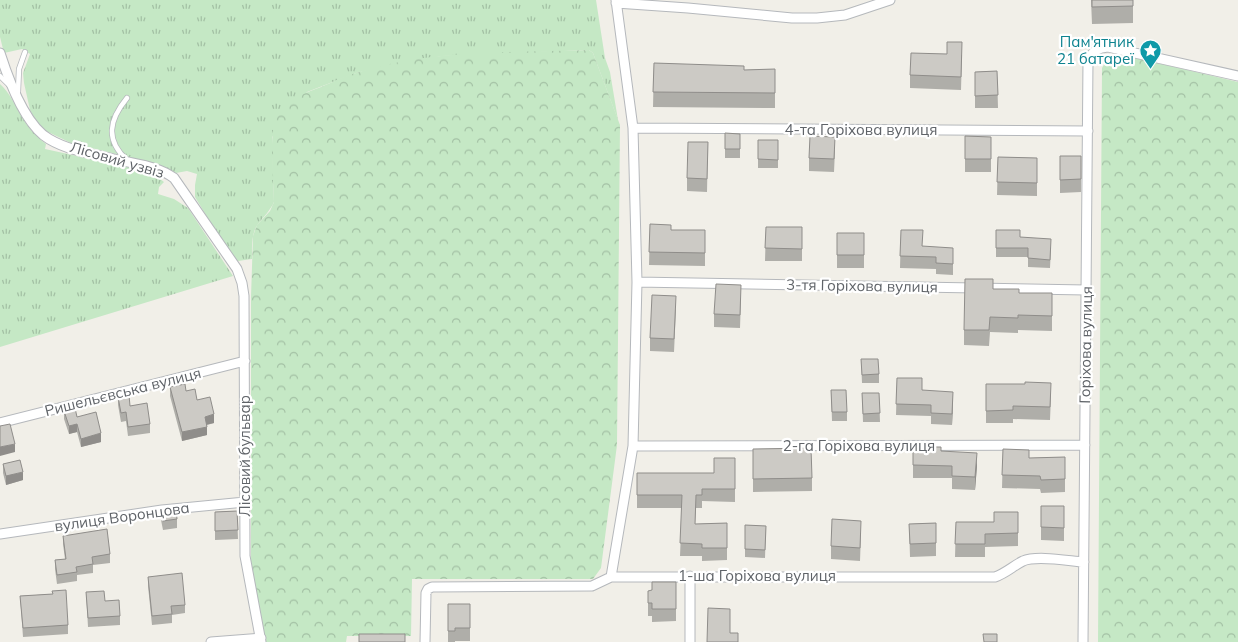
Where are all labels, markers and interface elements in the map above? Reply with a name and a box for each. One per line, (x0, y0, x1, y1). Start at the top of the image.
place label: Пам'ятник 21 батареї (1057, 32, 1135, 68)
place icon: Пам'ятник 21 батареї (1138, 39, 1162, 70)
street label: 4-та Горіхова вулиця (785, 120, 937, 139)
street label: Лісовий узвіз (68, 137, 166, 182)
street label: 3-тя Горіхова вулиця (786, 275, 938, 296)
street label: Горіхова вулиця (1075, 286, 1096, 404)
street label: Ришельєвська вулиця (43, 363, 203, 420)
street label: Лісовий бульвар (235, 395, 254, 517)
street label: 2-га Горіхова вулиця (783, 436, 935, 455)
street label: вулиця Воронцова (53, 498, 191, 535)
street label: 1-ша Горіхова вулиця (678, 566, 836, 585)

